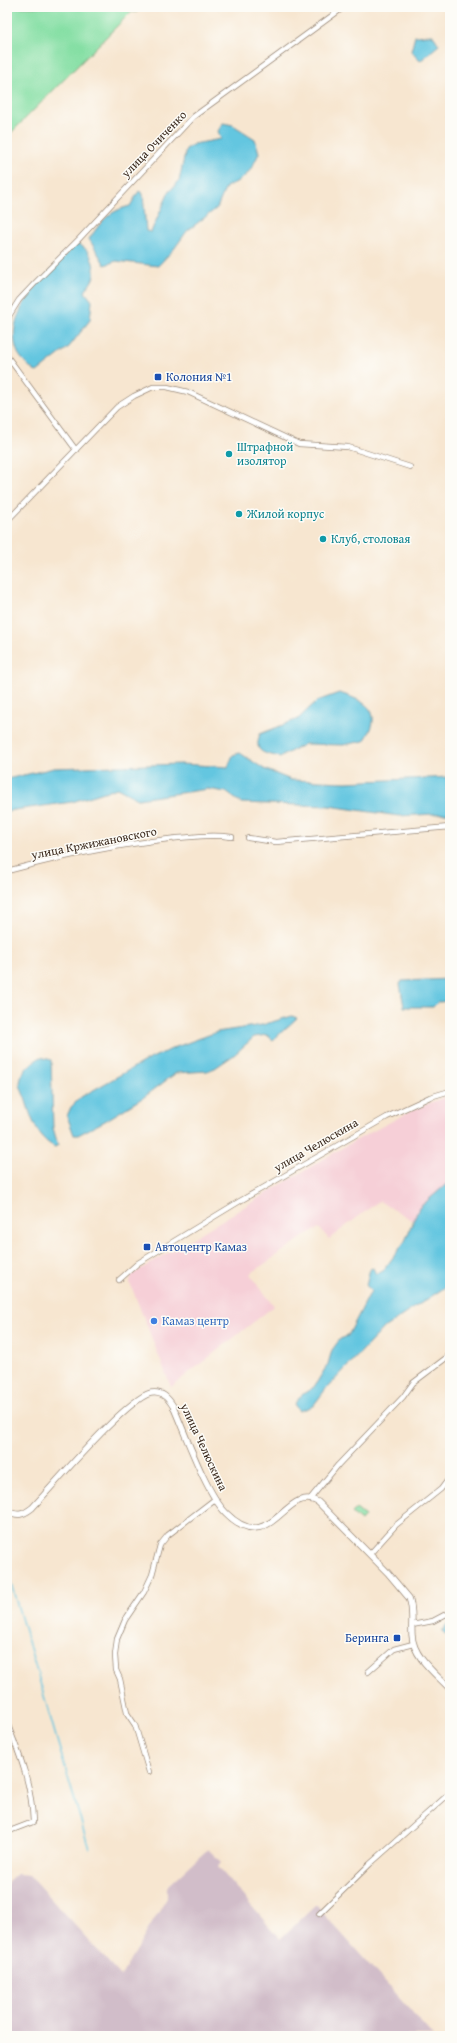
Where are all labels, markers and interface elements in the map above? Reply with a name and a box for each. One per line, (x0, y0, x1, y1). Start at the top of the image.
street label: улица Очиченко (117, 106, 190, 182)
place label: Колония №1 (166, 368, 232, 385)
marker: Колония №1 (153, 372, 163, 382)
place label: Штрафной изолятор (237, 438, 293, 469)
marker: Штрафной изолятор (224, 449, 234, 459)
place label: Жилой корпус (246, 505, 325, 522)
marker: Жилой корпус (234, 509, 244, 519)
place label: Клуб, столовая (331, 530, 410, 547)
marker: Клуб, столовая (318, 534, 328, 544)
street label: улица Кржижановского (29, 822, 158, 863)
street label: улица Челюскина (270, 1113, 361, 1176)
place label: Автоцентр Камаз (155, 1238, 247, 1255)
marker: Автоцентр Камаз (142, 1242, 152, 1252)
place label: Камаз центр (162, 1312, 229, 1329)
marker: Камаз центр (149, 1316, 159, 1326)
street label: улица Челюскина (176, 1399, 232, 1494)
place label: Беринга (345, 1629, 389, 1646)
marker: Беринга (392, 1633, 402, 1643)

